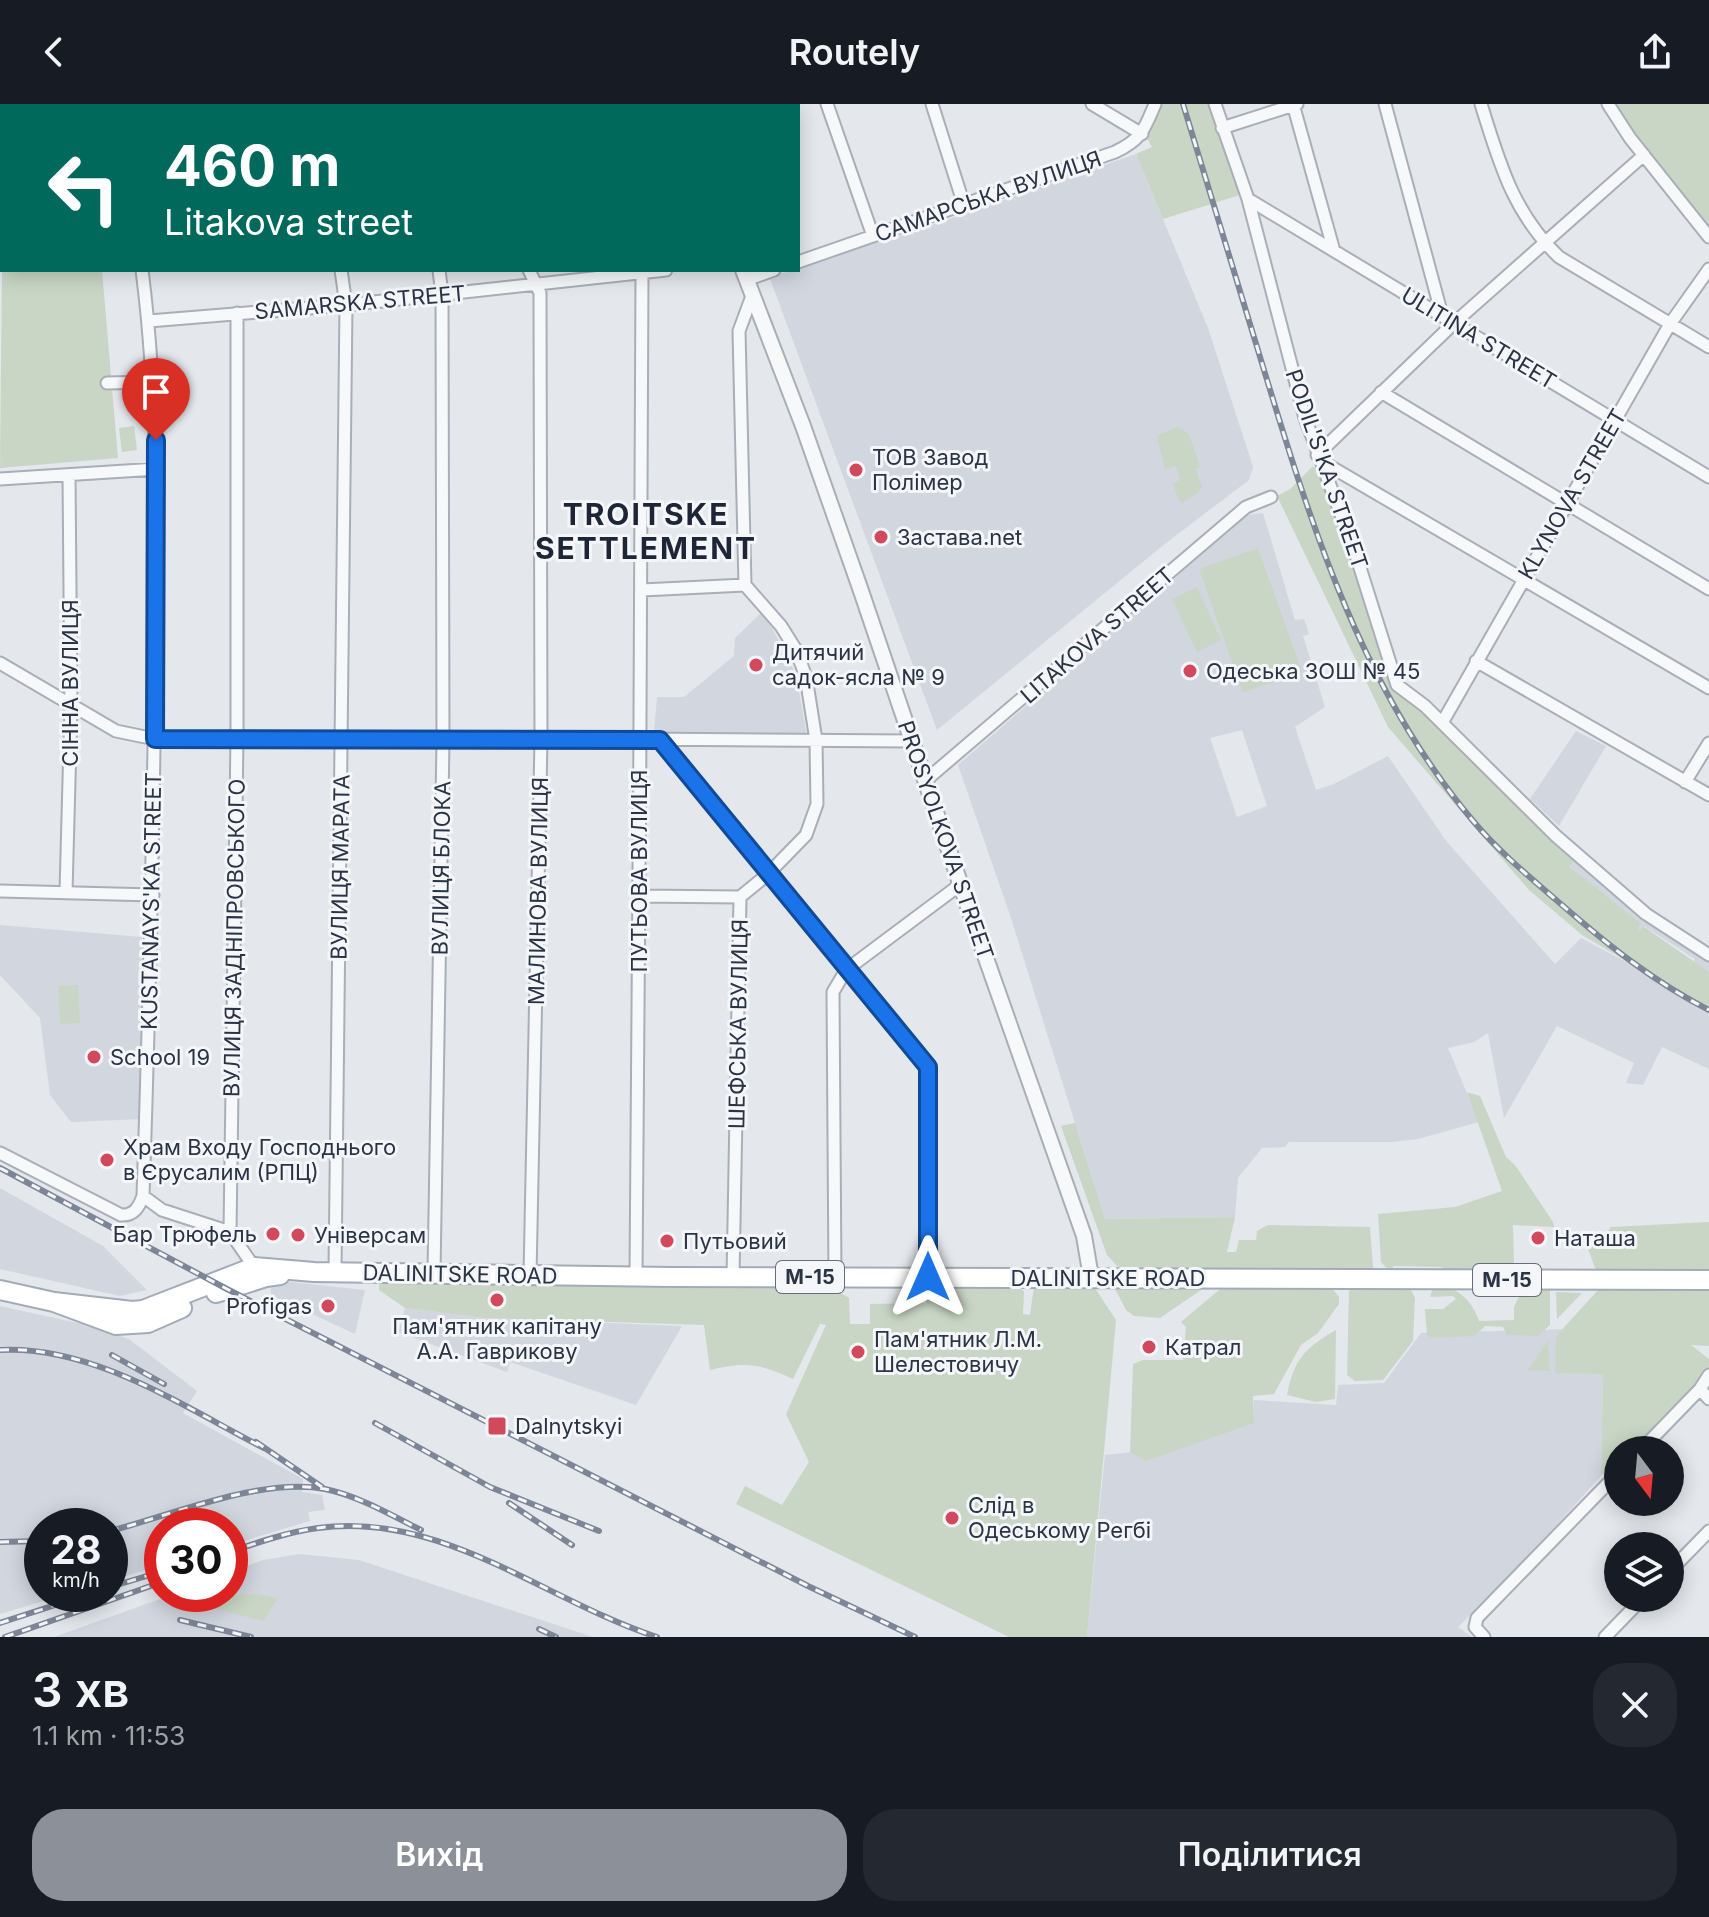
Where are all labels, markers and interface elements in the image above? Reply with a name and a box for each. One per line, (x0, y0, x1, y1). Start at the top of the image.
icon: back (32, 30, 76, 74)
text: Routely (789, 30, 920, 74)
icon: share (1633, 30, 1677, 74)
text: 460 m (164, 132, 340, 200)
icon: left (32, 136, 136, 240)
street label: САМАРСЬКА ВУЛИЦЯ (871, 145, 1105, 247)
text: Litakova street (164, 200, 413, 244)
street label: SAMARSKA STREET (253, 280, 467, 324)
street label: ULITINA STREET (1397, 282, 1561, 394)
pin (122, 358, 190, 440)
street label: PODIL'S'KA STREET (1281, 366, 1373, 572)
icon: arrive (134, 370, 178, 414)
street label: KLYNOVA STREET (1513, 404, 1631, 584)
place label: ТОВ Завод Полімер (872, 444, 989, 495)
marker: ТОВ Завод Полімер (847, 461, 865, 479)
district label: TROITSKE SETTLEMENT (535, 496, 757, 566)
place label: Застава.net (897, 524, 1022, 550)
marker: Застава.net (872, 528, 890, 546)
street label: LITAKOVA STREET (1015, 561, 1179, 709)
street label: СІННА ВУЛИЦЯ (57, 599, 83, 767)
place label: Дитячий садок-ясла № 9 (772, 639, 945, 690)
marker: Дитячий садок-ясла № 9 (747, 656, 765, 674)
place label: Одеська ЗОШ № 45 (1206, 658, 1420, 684)
marker: Одеська ЗОШ № 45 (1181, 662, 1199, 680)
street label: PROSYOLKOVA STREET (893, 717, 999, 963)
street label: ПУТЬОВА ВУЛИЦЯ (626, 770, 652, 972)
street label: KUSTANAYS'KA STREET (136, 772, 166, 1030)
street label: ВУЛИЦЯ МАРАТА (325, 774, 355, 960)
street label: МАЛИНОВА ВУЛИЦЯ (523, 777, 553, 1005)
street label: ВУЛИЦЯ ЗАДНІПРОВСЬКОГО (218, 779, 250, 1097)
street label: ВУЛИЦЯ БЛОКА (426, 780, 456, 956)
street label: ШЕФСЬКА ВУЛИЦЯ (723, 919, 753, 1129)
place label: School 19 (110, 1044, 210, 1070)
marker: School 19 (85, 1048, 103, 1066)
place label: Храм Входу Господнього в Єрусалим (РПЦ) (123, 1134, 396, 1185)
marker: Храм Входу Господнього в Єрусалим (РПЦ) (98, 1151, 116, 1169)
place label: Бар Трюфель (113, 1221, 257, 1247)
place label: Універсам (314, 1222, 426, 1248)
marker: Бар Трюфель (264, 1225, 282, 1243)
place label: Наташа (1554, 1225, 1636, 1251)
marker: Універсам (289, 1226, 307, 1244)
place label: Путьовий (683, 1228, 787, 1254)
marker: Наташа (1529, 1229, 1547, 1247)
marker: Путьовий (658, 1232, 676, 1250)
position arrow (886, 1235, 970, 1319)
street label: DALINITSKE ROAD (362, 1259, 558, 1289)
road number: М-15 (776, 1261, 844, 1293)
road number: М-15 (1473, 1264, 1541, 1296)
street label: DALINITSKE ROAD (1011, 1265, 1205, 1291)
marker: Пам'ятник капітану А.А. Гаврикову (488, 1291, 506, 1309)
place label: Profigas (226, 1293, 312, 1319)
marker: Profigas (319, 1297, 337, 1315)
place label: Пам'ятник капітану А.А. Гаврикову (392, 1313, 602, 1364)
place label: Пам'ятник Л.М. Шелестовичу (874, 1326, 1042, 1377)
place label: Катрал (1165, 1334, 1241, 1360)
marker: Катрал (1140, 1338, 1158, 1356)
marker: Пам'ятник Л.М. Шелестовичу (849, 1343, 867, 1361)
place label: Dalnytskyi (515, 1413, 622, 1439)
marker: Dalnytskyi (486, 1415, 508, 1437)
north arrow (1604, 1436, 1684, 1516)
map controls (1604, 1436, 1684, 1612)
place label: Слід в Одеському Регбі (968, 1492, 1151, 1543)
speed limit sign: 30 (144, 1508, 248, 1612)
marker: Слід в Одеському Регбі (943, 1509, 961, 1527)
text: 28 (50, 1525, 102, 1574)
button: layers (1604, 1532, 1684, 1612)
text: km/h (52, 1568, 100, 1592)
text: 3 хв (32, 1660, 129, 1719)
button: close (1593, 1663, 1677, 1747)
text: 1.1 km · 11:53 (32, 1720, 185, 1751)
button: Вихід (32, 1809, 847, 1901)
button: Поділитися (863, 1809, 1677, 1901)

